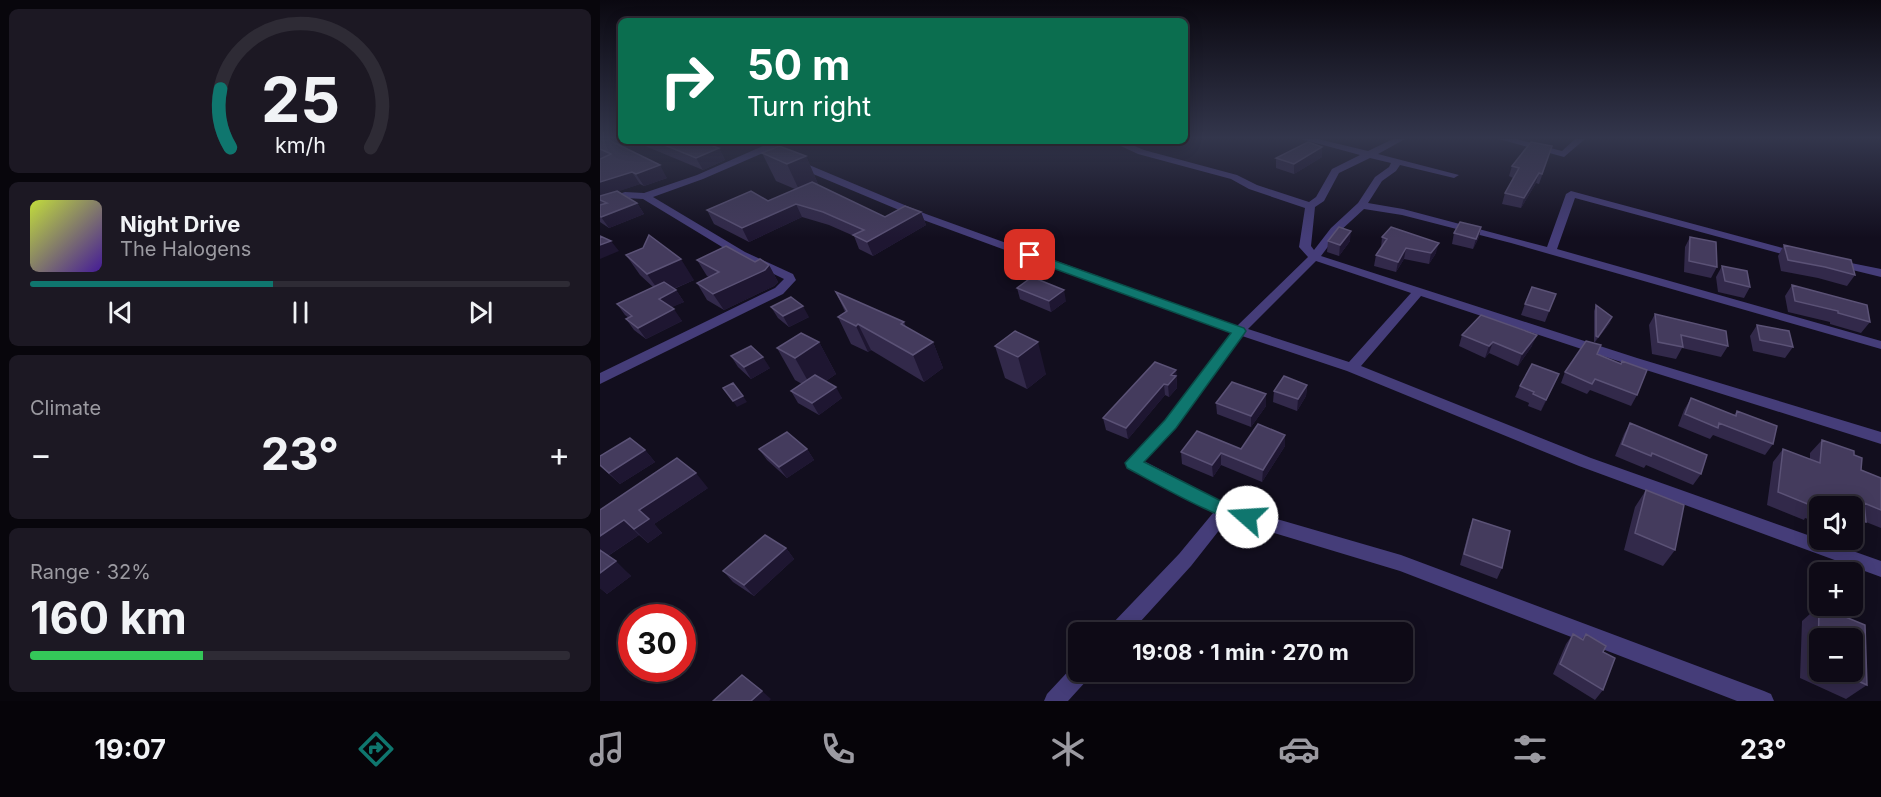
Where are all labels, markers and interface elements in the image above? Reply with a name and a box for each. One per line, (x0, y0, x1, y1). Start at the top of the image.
text: 50 m (747, 39, 850, 90)
icon: right (648, 42, 726, 120)
text: 25 (260, 62, 340, 137)
text: Turn right (747, 90, 871, 123)
text: km/h (275, 132, 325, 158)
text: Night Drive (120, 211, 240, 237)
pin (1004, 229, 1055, 280)
text: The Halogens (120, 237, 251, 261)
icon: arrive (1013, 238, 1046, 271)
icon: previous (104, 296, 137, 329)
icon: pause (284, 296, 317, 329)
icon: next (464, 296, 497, 329)
text: Climate (30, 396, 101, 420)
text: 23° (261, 426, 339, 481)
text: − (30, 434, 52, 474)
text: + (548, 434, 570, 474)
position arrow (1215, 485, 1279, 549)
map controls (1809, 496, 1863, 682)
button: sound (1809, 496, 1863, 550)
text: Range · 32% (30, 560, 151, 584)
button: + (1809, 562, 1863, 616)
text: 160 km (30, 590, 187, 645)
speed limit sign: 30 (618, 604, 696, 682)
button: − (1809, 628, 1863, 682)
text: 19:08 · 1 min · 270 m (1132, 639, 1349, 665)
icon: directions (355, 728, 397, 770)
icon: music (586, 728, 628, 770)
icon: phone (817, 728, 859, 770)
icon: climate (1047, 728, 1089, 770)
icon: car (1278, 728, 1320, 770)
icon: filters (1509, 728, 1551, 770)
text: 19:07 (94, 733, 166, 766)
text: 23° (1740, 733, 1787, 766)

